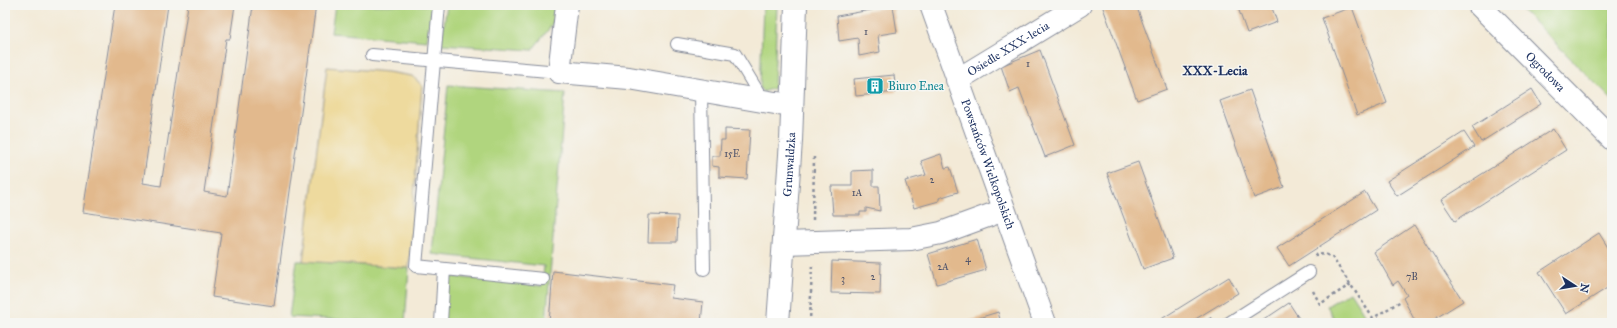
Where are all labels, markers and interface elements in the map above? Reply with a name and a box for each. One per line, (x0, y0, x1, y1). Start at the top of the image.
street label: Osiedle XXX-lecia (965, 18, 1052, 79)
house number: 1 (864, 26, 868, 38)
street label: Ogrodowa (1523, 49, 1569, 95)
house number: 1 (1026, 58, 1030, 70)
district label: XXX-Lecia (1181, 63, 1248, 79)
building icon: Biuro Enea (865, 76, 885, 96)
place label: Biuro Enea (888, 79, 945, 93)
street label: Powstańców Wielkopolskich (958, 97, 1018, 231)
street label: Grunwaldzka (780, 131, 798, 197)
house number: 15E (724, 148, 740, 160)
house number: 2 (930, 174, 935, 186)
house number: 1A (852, 187, 863, 199)
house number: 4 (965, 253, 971, 265)
house number: 2A (937, 261, 949, 273)
north arrow (1555, 266, 1595, 306)
house number: 2 (871, 271, 876, 283)
house number: 7B (1406, 271, 1418, 283)
house number: 3 (841, 273, 845, 285)
text: N (1577, 282, 1592, 295)

